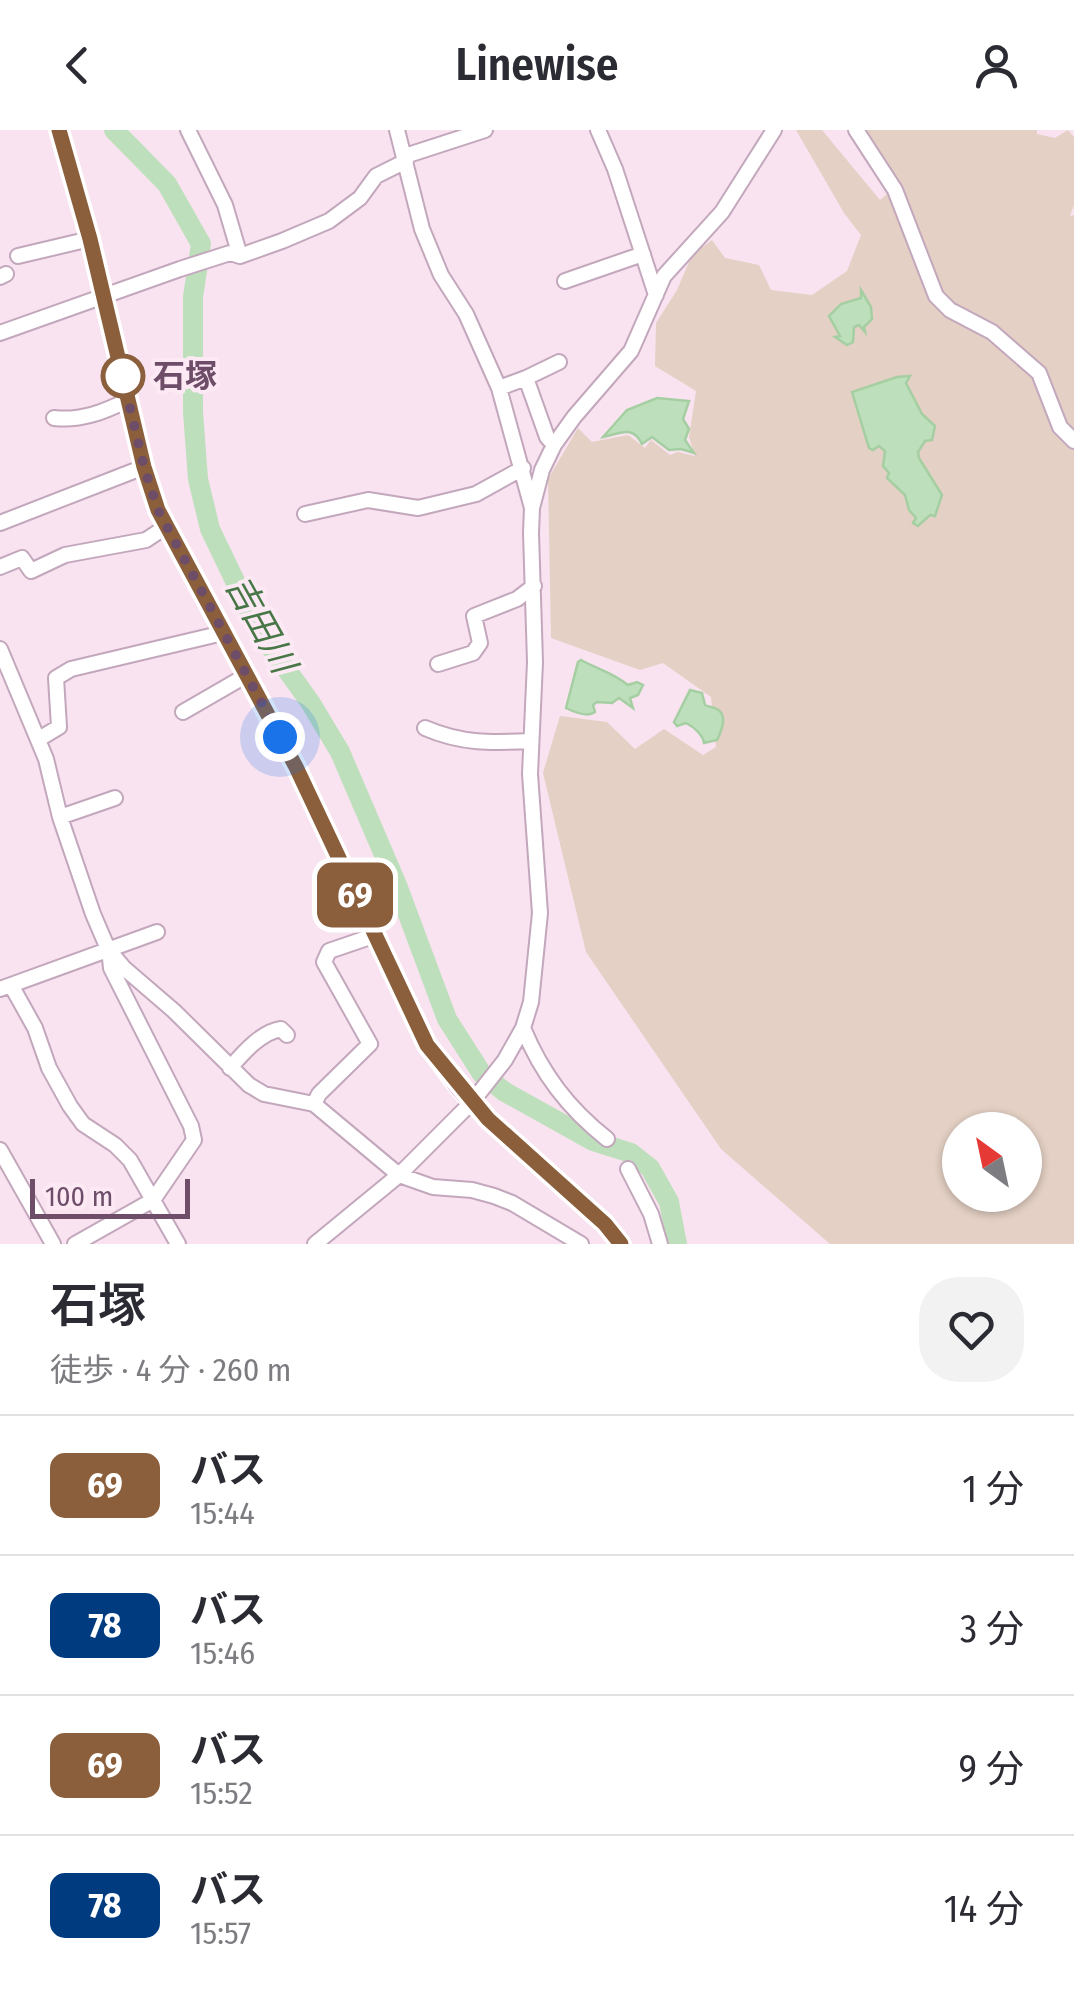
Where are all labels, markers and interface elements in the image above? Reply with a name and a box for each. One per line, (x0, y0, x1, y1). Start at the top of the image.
icon: back (50, 38, 105, 93)
text: Linewise (455, 38, 619, 92)
icon: person (969, 38, 1024, 93)
marker: 石塚 (102, 355, 144, 397)
place label: 石塚 (153, 357, 217, 395)
water label: 吉田川 (217, 568, 307, 684)
your location (255, 712, 305, 762)
line badge: 69 (310, 862, 400, 928)
text: 69 (337, 874, 373, 916)
north arrow (942, 1112, 1042, 1212)
map controls (942, 1112, 1042, 1212)
scale bar (30, 1174, 190, 1218)
text: 100 m (45, 1180, 113, 1213)
text: 石塚 (50, 1277, 146, 1335)
button: heart (919, 1277, 1024, 1382)
text: 徒歩 · 4 分 · 260 m (50, 1351, 291, 1389)
text: バス (190, 1447, 266, 1493)
text: 69 (87, 1464, 123, 1506)
text: 1 分 (962, 1466, 1024, 1512)
text: 15:44 (190, 1494, 255, 1532)
text: バス (190, 1587, 266, 1633)
text: 78 (89, 1604, 121, 1646)
text: 3 分 (960, 1606, 1024, 1652)
text: 15:46 (190, 1634, 255, 1672)
text: バス (190, 1727, 266, 1773)
text: 69 (87, 1744, 123, 1786)
text: 9 分 (959, 1746, 1024, 1792)
text: 15:52 (190, 1774, 253, 1812)
text: バス (190, 1867, 266, 1913)
text: 78 (89, 1884, 121, 1926)
text: 14 分 (944, 1886, 1024, 1932)
text: 15:57 (190, 1914, 251, 1952)

